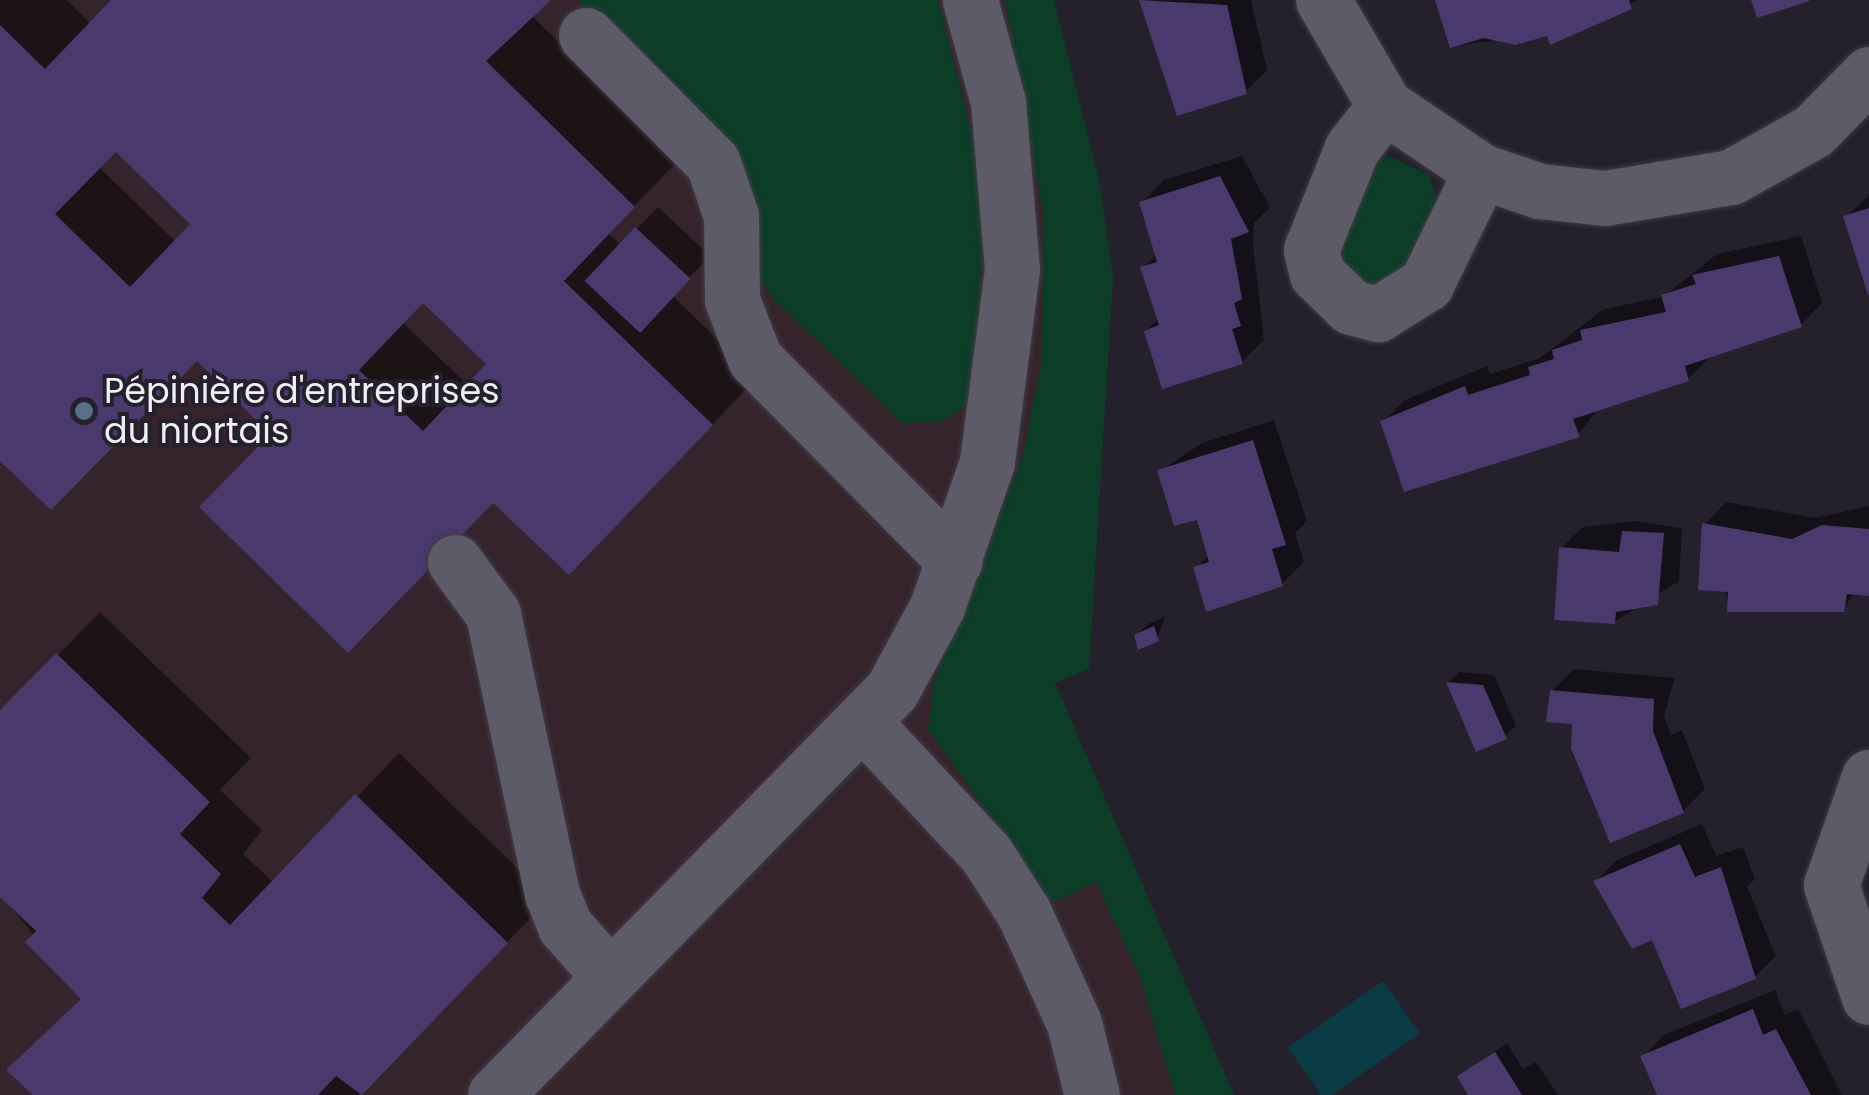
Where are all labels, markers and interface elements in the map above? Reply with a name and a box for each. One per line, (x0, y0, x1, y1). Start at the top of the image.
place label: Pépinière d'entreprises du niortais (104, 370, 499, 452)
marker: Pépinière d'entreprises du niortais (73, 400, 95, 422)

